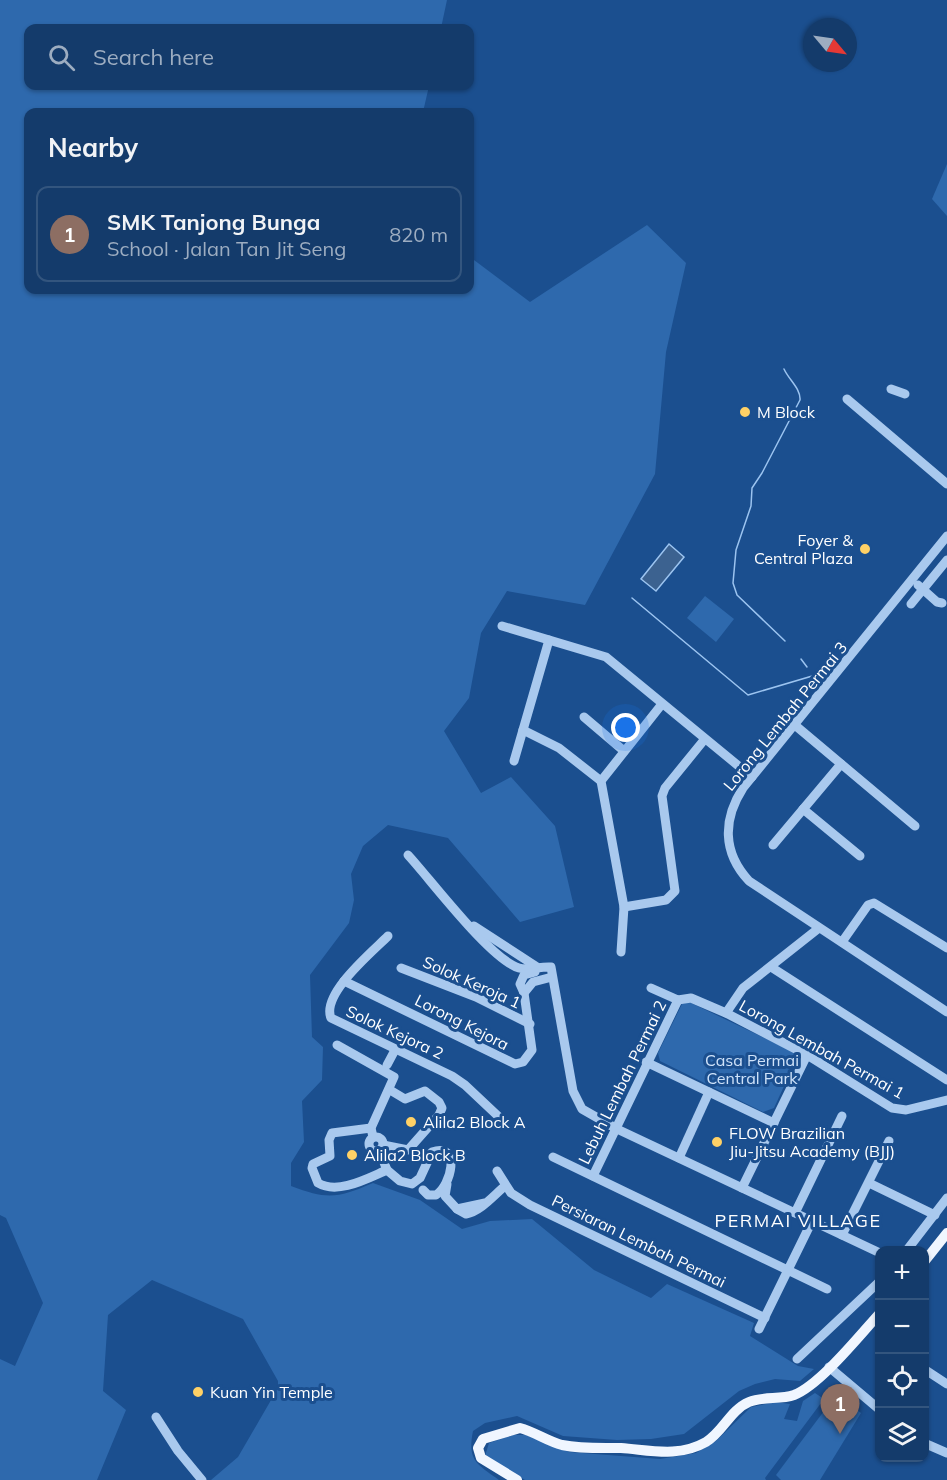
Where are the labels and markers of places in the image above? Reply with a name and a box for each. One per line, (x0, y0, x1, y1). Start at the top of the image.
place label: M Block (757, 402, 816, 422)
marker: M Block (738, 405, 752, 419)
place label: Foyer & Central Plaza (754, 530, 853, 568)
marker: Foyer & Central Plaza (858, 542, 872, 556)
place label: Alila2 Block A (423, 1112, 526, 1132)
marker: Alila2 Block A (404, 1115, 418, 1129)
place label: FLOW Brazilian Jiu-Jitsu Academy (BJJ) (729, 1123, 895, 1161)
marker: FLOW Brazilian Jiu-Jitsu Academy (BJJ) (710, 1135, 724, 1149)
place label: Alila2 Block B (364, 1145, 466, 1165)
marker: Alila2 Block B (345, 1148, 359, 1162)
place label: Kuan Yin Temple (210, 1382, 333, 1402)
pin: 1 (820, 1384, 860, 1434)
marker: Kuan Yin Temple (191, 1385, 205, 1399)

